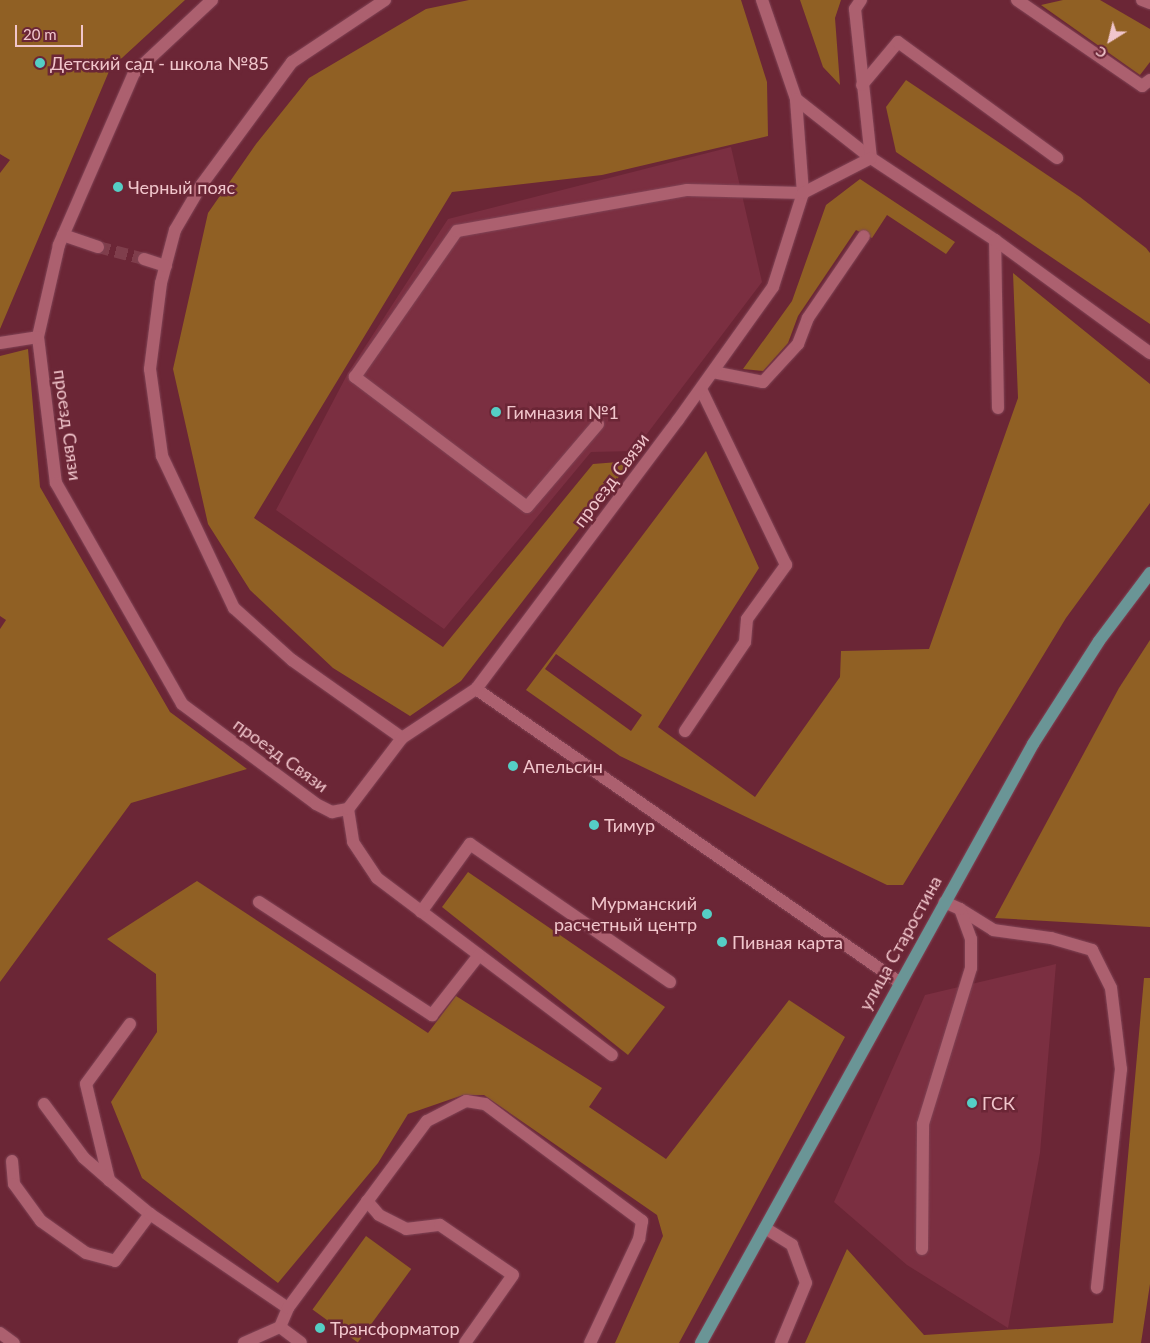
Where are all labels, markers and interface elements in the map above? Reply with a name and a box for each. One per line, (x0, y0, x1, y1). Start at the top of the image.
scale bar (18, 15, 85, 47)
north arrow (1085, 15, 1135, 65)
text: 20 m (23, 25, 57, 43)
text: С (1092, 43, 1110, 62)
place label: Детский сад - школа №85 (50, 52, 269, 74)
marker: Детский сад - школа №85 (34, 57, 46, 69)
place label: Черный пояс (128, 176, 235, 198)
marker: Черный пояс (112, 181, 124, 193)
street label: проезд Связи (50, 368, 86, 482)
place label: Гимназия №1 (506, 401, 619, 423)
marker: Гимназия №1 (490, 406, 502, 418)
street label: проезд Связи (569, 429, 653, 531)
street label: проезд Связи (229, 713, 333, 797)
place label: Апельсин (523, 755, 603, 777)
marker: Апельсин (507, 760, 519, 772)
place label: Тимур (604, 814, 655, 836)
marker: Тимур (588, 819, 600, 831)
street label: улица Старостина (854, 872, 946, 1014)
place label: Мурманский расчетный центр (554, 893, 697, 936)
marker: Мурманский расчетный центр (701, 908, 713, 920)
place label: Пивная карта (732, 931, 843, 953)
marker: Пивная карта (716, 936, 728, 948)
place label: ГСК (982, 1092, 1015, 1114)
marker: ГСК (966, 1097, 978, 1109)
place label: Трансформатор (330, 1317, 460, 1339)
marker: Трансформатор (314, 1322, 326, 1334)

